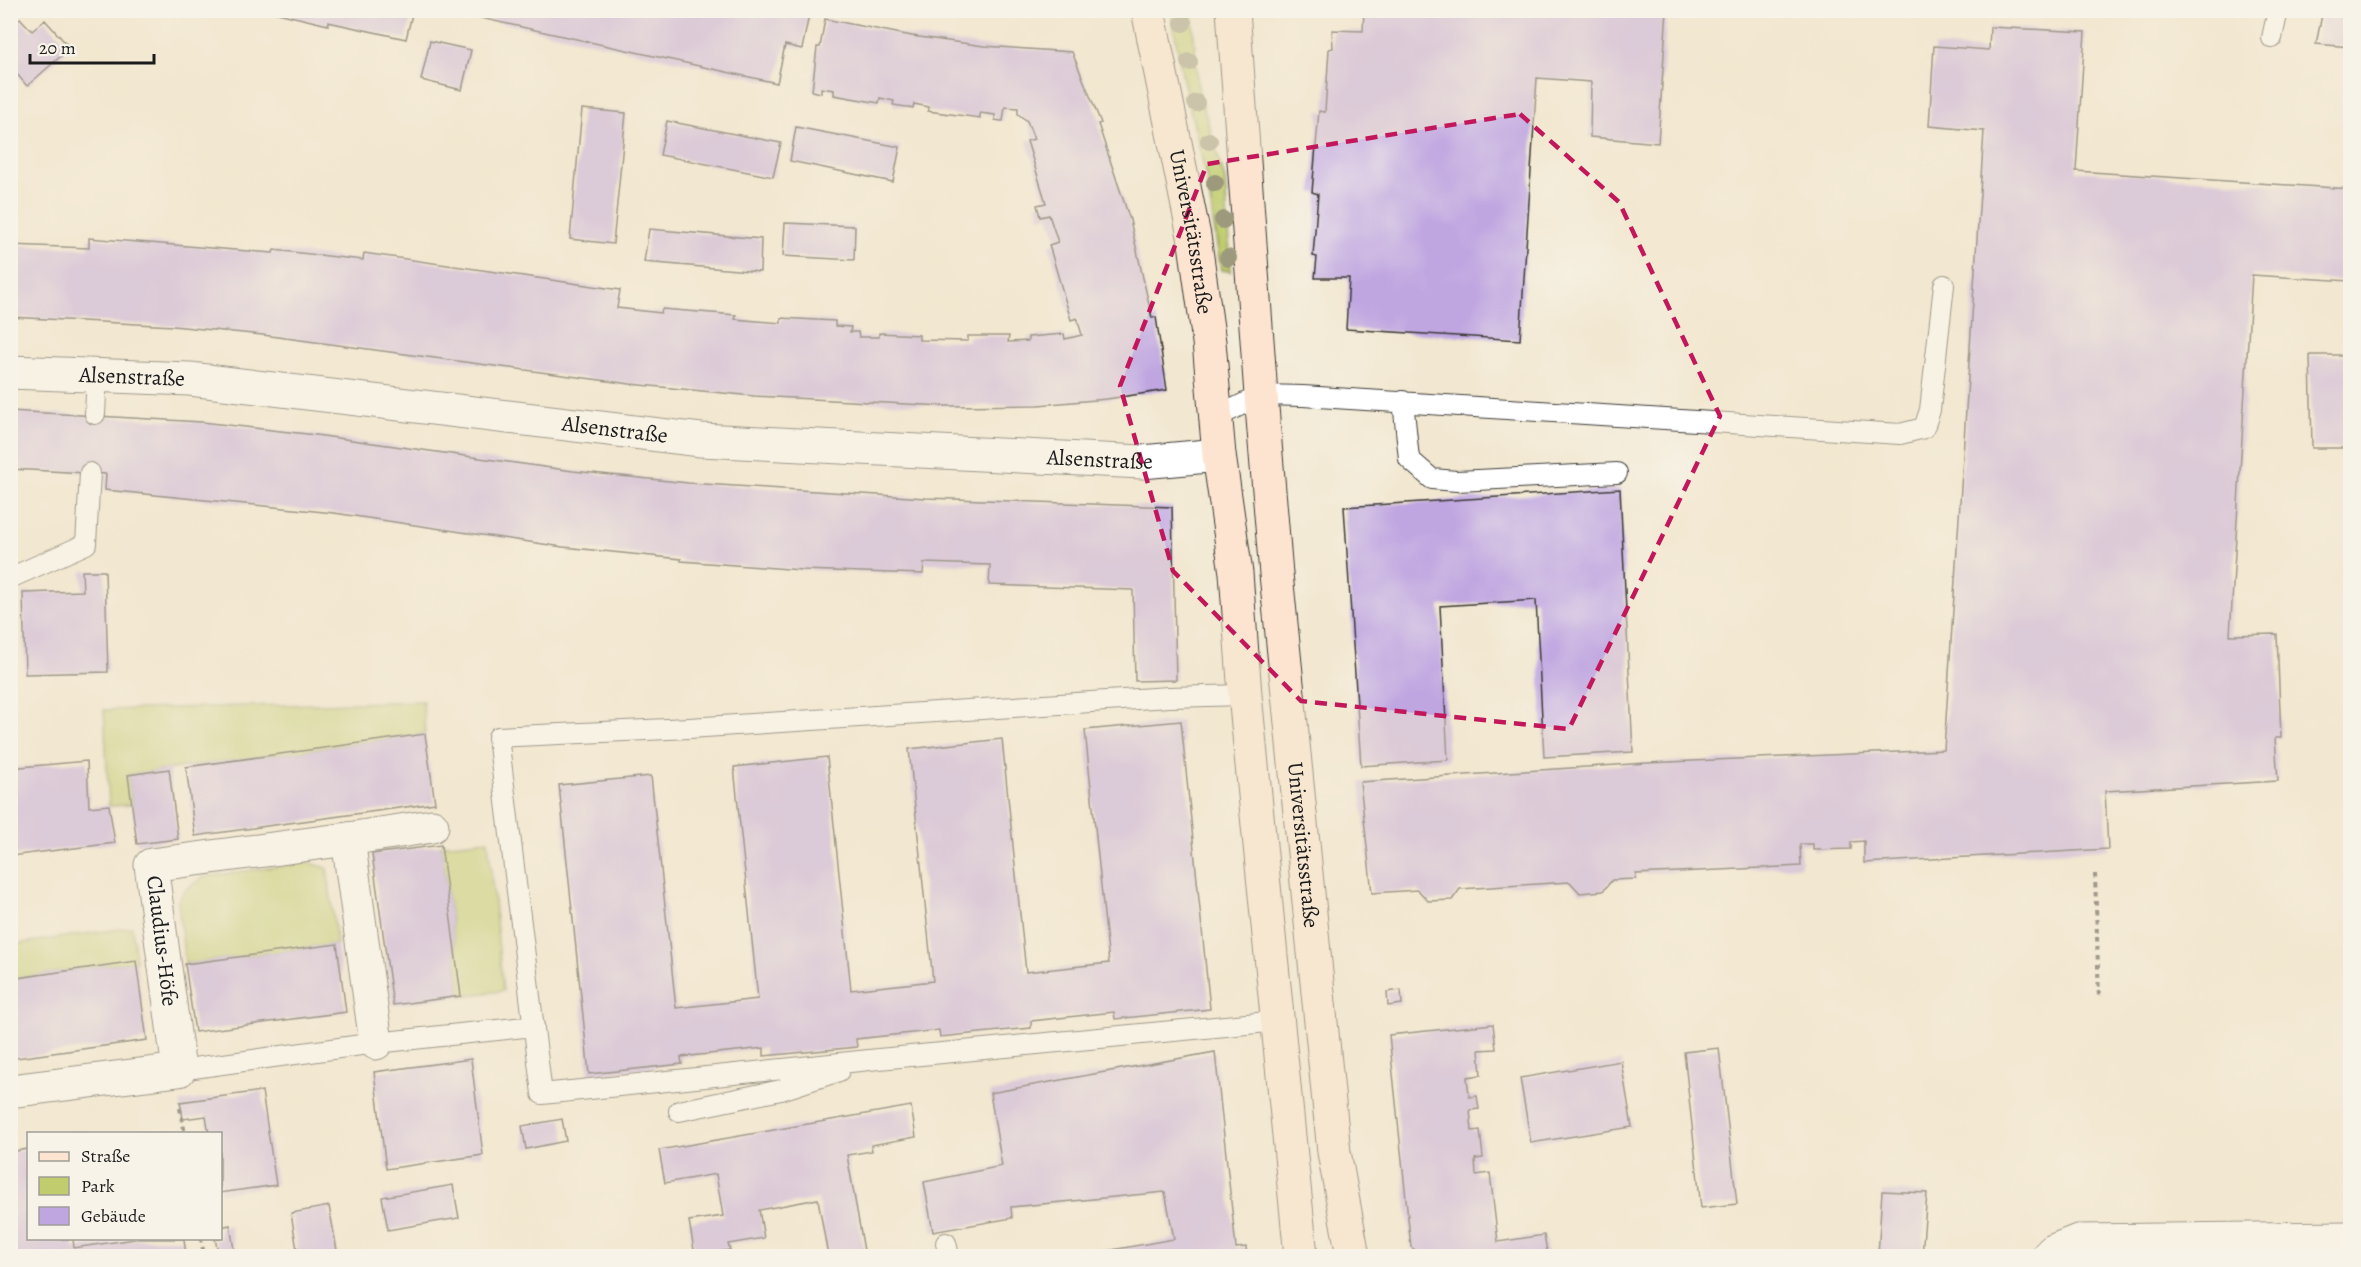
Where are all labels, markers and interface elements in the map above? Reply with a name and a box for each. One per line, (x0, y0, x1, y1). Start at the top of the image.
scale bar (30, 27, 154, 65)
text: 20 m (39, 36, 76, 60)
street label: Universitätsstraße (1162, 147, 1220, 316)
street label: Alsenstraße (77, 360, 185, 394)
street label: Alsenstraße (559, 408, 669, 451)
street label: Alsenstraße (1045, 442, 1154, 477)
street label: Universitätsstraße (1280, 761, 1326, 929)
street label: Claudius-Höfe (139, 874, 185, 1008)
legend (27, 1132, 222, 1240)
text: Straße (81, 1144, 130, 1168)
text: Park (81, 1174, 115, 1198)
text: Gebäude (81, 1204, 146, 1228)

